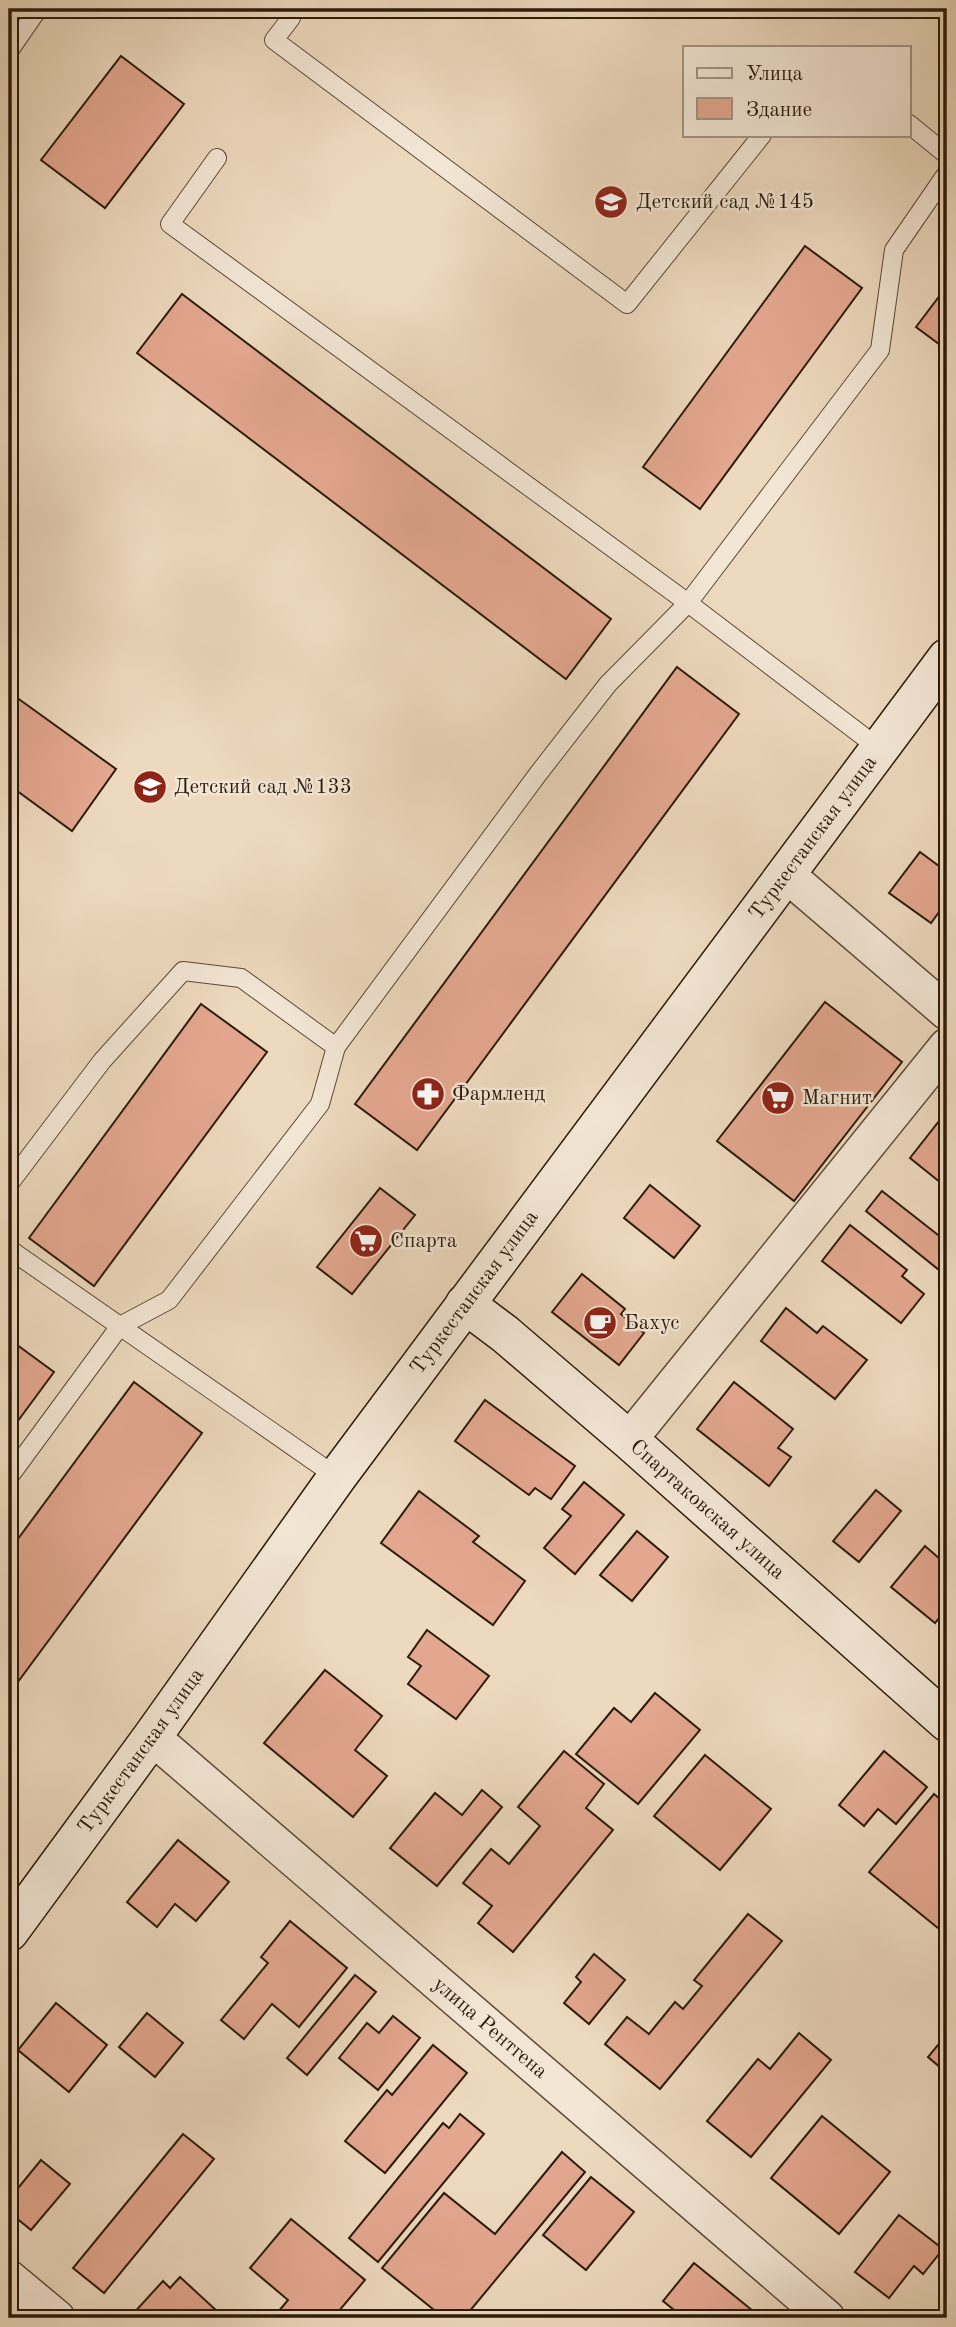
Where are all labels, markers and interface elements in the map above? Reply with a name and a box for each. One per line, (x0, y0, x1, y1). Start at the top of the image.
legend (683, 46, 911, 136)
text: Улица (746, 64, 803, 85)
text: Здание (746, 100, 812, 121)
school or university icon: Детский сад №145 (592, 183, 630, 221)
place label: Детский сад №145 (636, 192, 814, 213)
street label: Туркестанская улица (745, 752, 881, 924)
school or university icon: Детский сад №133 (131, 768, 169, 806)
place label: Детский сад №133 (174, 777, 352, 798)
pharmacy icon: Фармленд (409, 1075, 447, 1113)
supermarket icon: Магнит (759, 1079, 797, 1117)
place label: Фармленд (452, 1084, 546, 1105)
place label: Магнит (802, 1088, 872, 1109)
street label: Туркестанская улица (407, 1206, 542, 1378)
supermarket icon: Спарта (347, 1222, 385, 1260)
place label: Спарта (390, 1231, 457, 1252)
cafe icon: Бахус (581, 1304, 619, 1342)
place label: Бахус (624, 1313, 679, 1334)
street label: Спартаковская улица (626, 1436, 789, 1583)
street label: Туркестанская улица (74, 1664, 208, 1838)
street label: улица Рентгена (429, 1973, 551, 2083)

